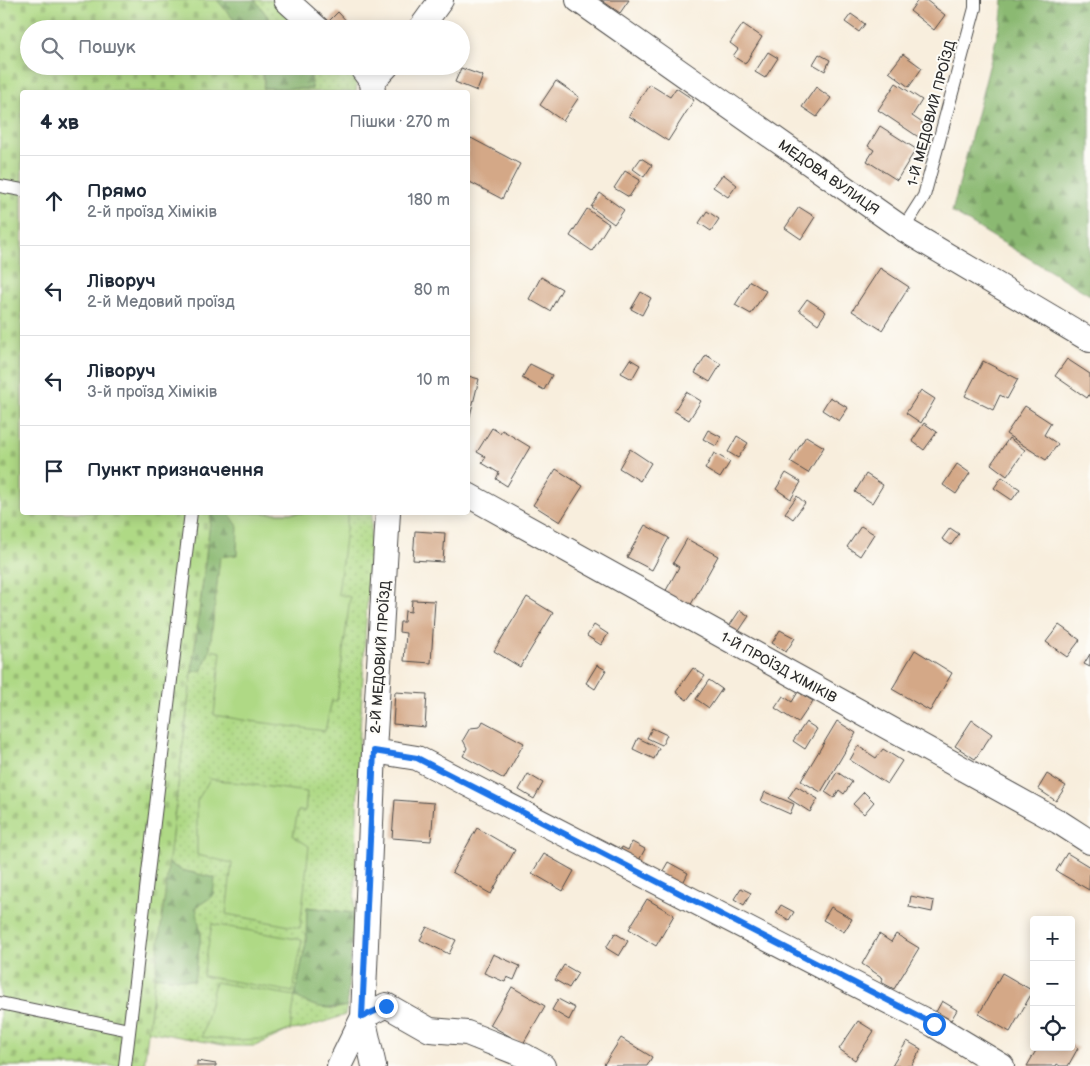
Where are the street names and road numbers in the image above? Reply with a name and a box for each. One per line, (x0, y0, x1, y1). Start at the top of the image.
street label: 1-Й МЕДОВИЙ ПРОЇЗД (904, 38, 959, 188)
street label: МЕДОВА ВУЛИЦЯ (775, 136, 883, 219)
street label: 2-Й МЕДОВИЙ ПРОЇЗД (367, 580, 394, 734)
street label: 1-Й ПРОЇЗД ХІМІКІВ (718, 628, 840, 706)

